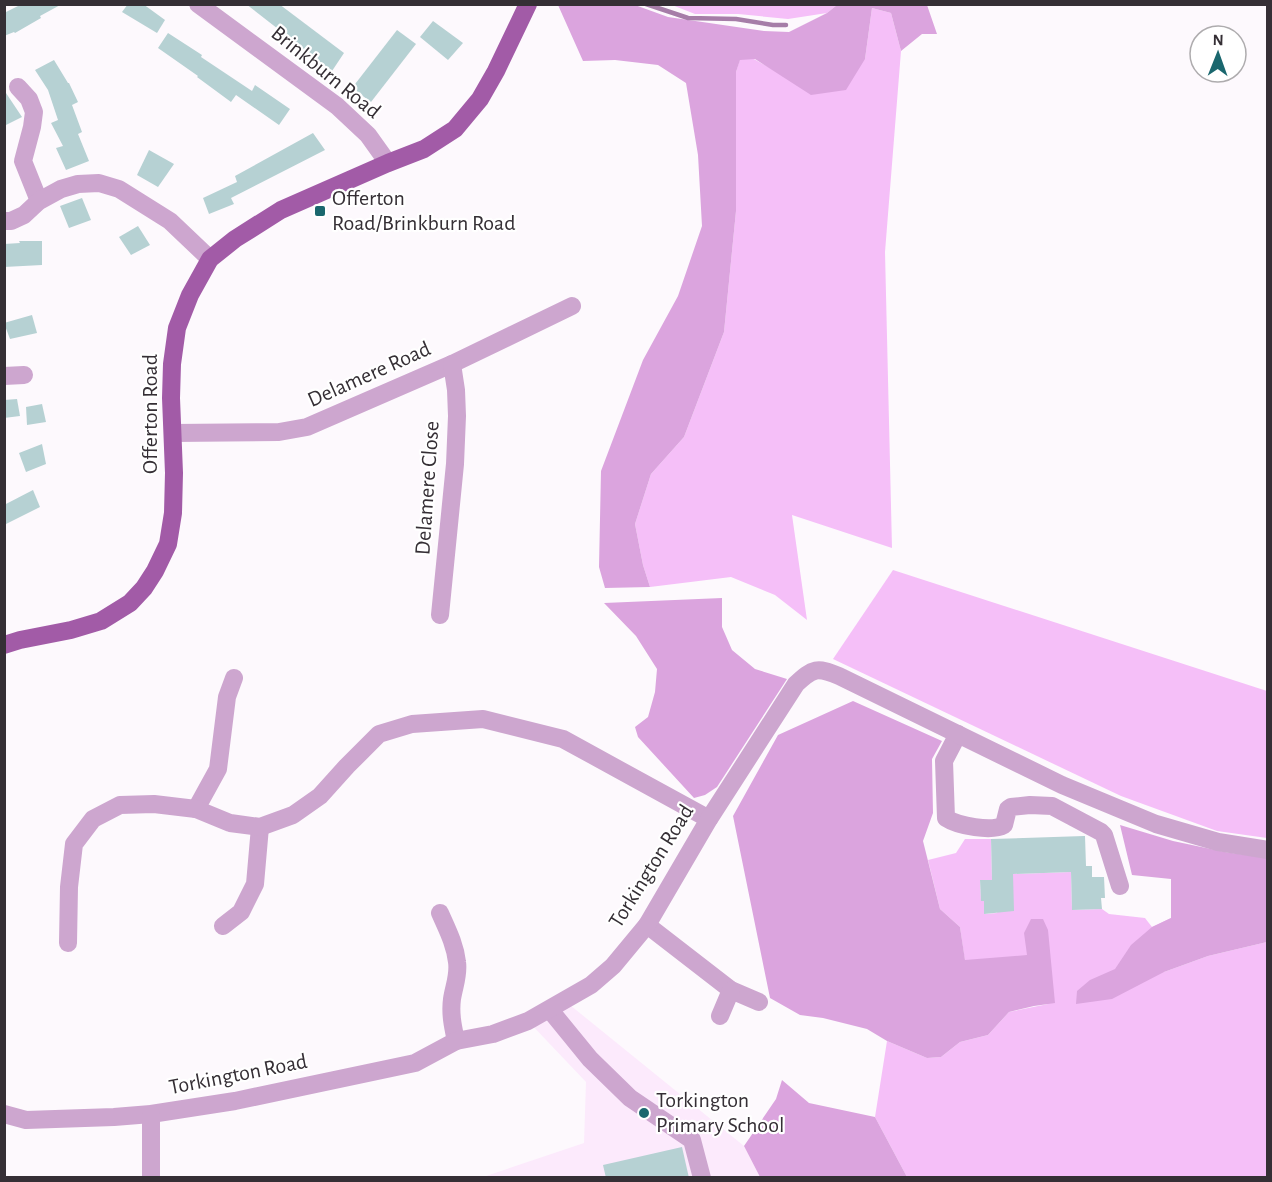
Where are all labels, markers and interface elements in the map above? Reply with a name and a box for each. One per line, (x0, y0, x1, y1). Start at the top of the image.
street label: Brinkburn Road (267, 21, 385, 123)
north arrow (1188, 24, 1248, 84)
text: N (1213, 32, 1224, 48)
place label: Offerton Road/Brinkburn Road (332, 187, 516, 234)
marker: Offerton Road/Brinkburn Road (313, 204, 327, 218)
street label: Delamere Road (304, 337, 434, 411)
street label: Offerton Road (139, 354, 161, 474)
street label: Delamere Close (411, 420, 443, 556)
street label: Torkington Road (604, 801, 698, 931)
street label: Torkington Road (167, 1050, 309, 1098)
place label: Torkington Primary School (656, 1089, 784, 1136)
marker: Torkington Primary School (637, 1106, 651, 1120)

